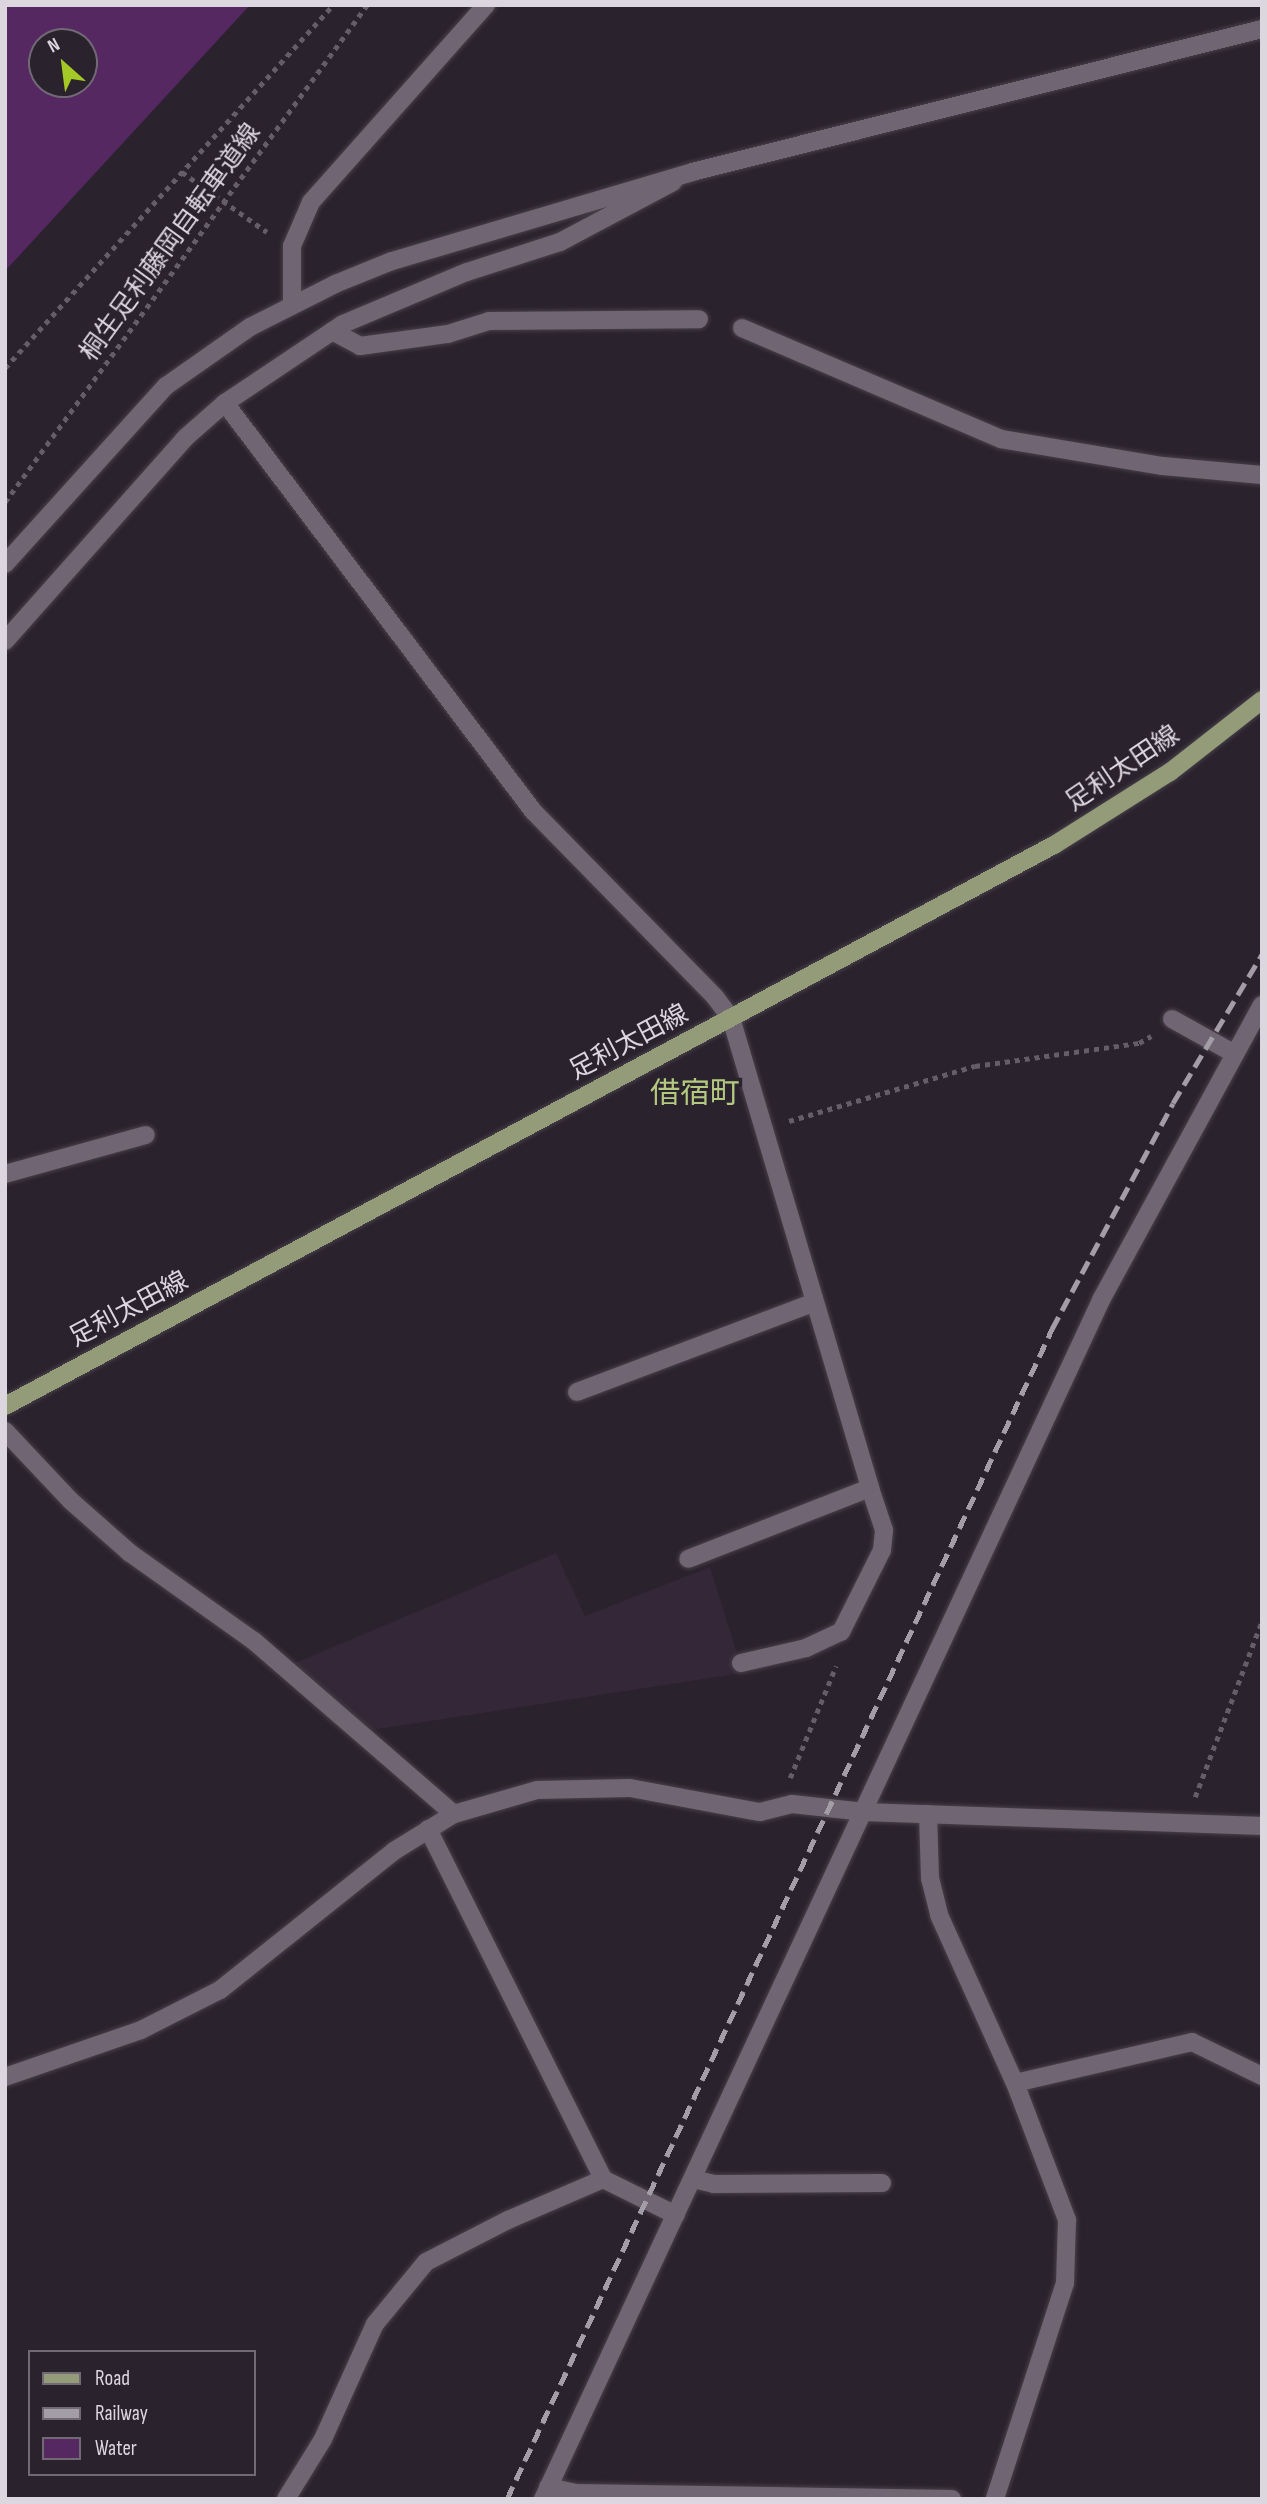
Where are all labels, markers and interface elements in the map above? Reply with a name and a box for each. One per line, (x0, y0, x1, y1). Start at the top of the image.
north arrow (28, 28, 98, 98)
text: N (44, 33, 64, 58)
street label: 桐生足利藤岡自転車道線 (74, 118, 268, 368)
street label: 足利太田線 (1060, 720, 1186, 818)
street label: 足利太田線 (564, 999, 694, 1087)
district label: 借宿町 (650, 1076, 740, 1112)
street label: 足利太田線 (64, 1266, 194, 1354)
legend (28, 2350, 256, 2476)
text: Road (95, 2366, 130, 2391)
text: Railway (95, 2401, 148, 2426)
text: Water (95, 2436, 137, 2461)

